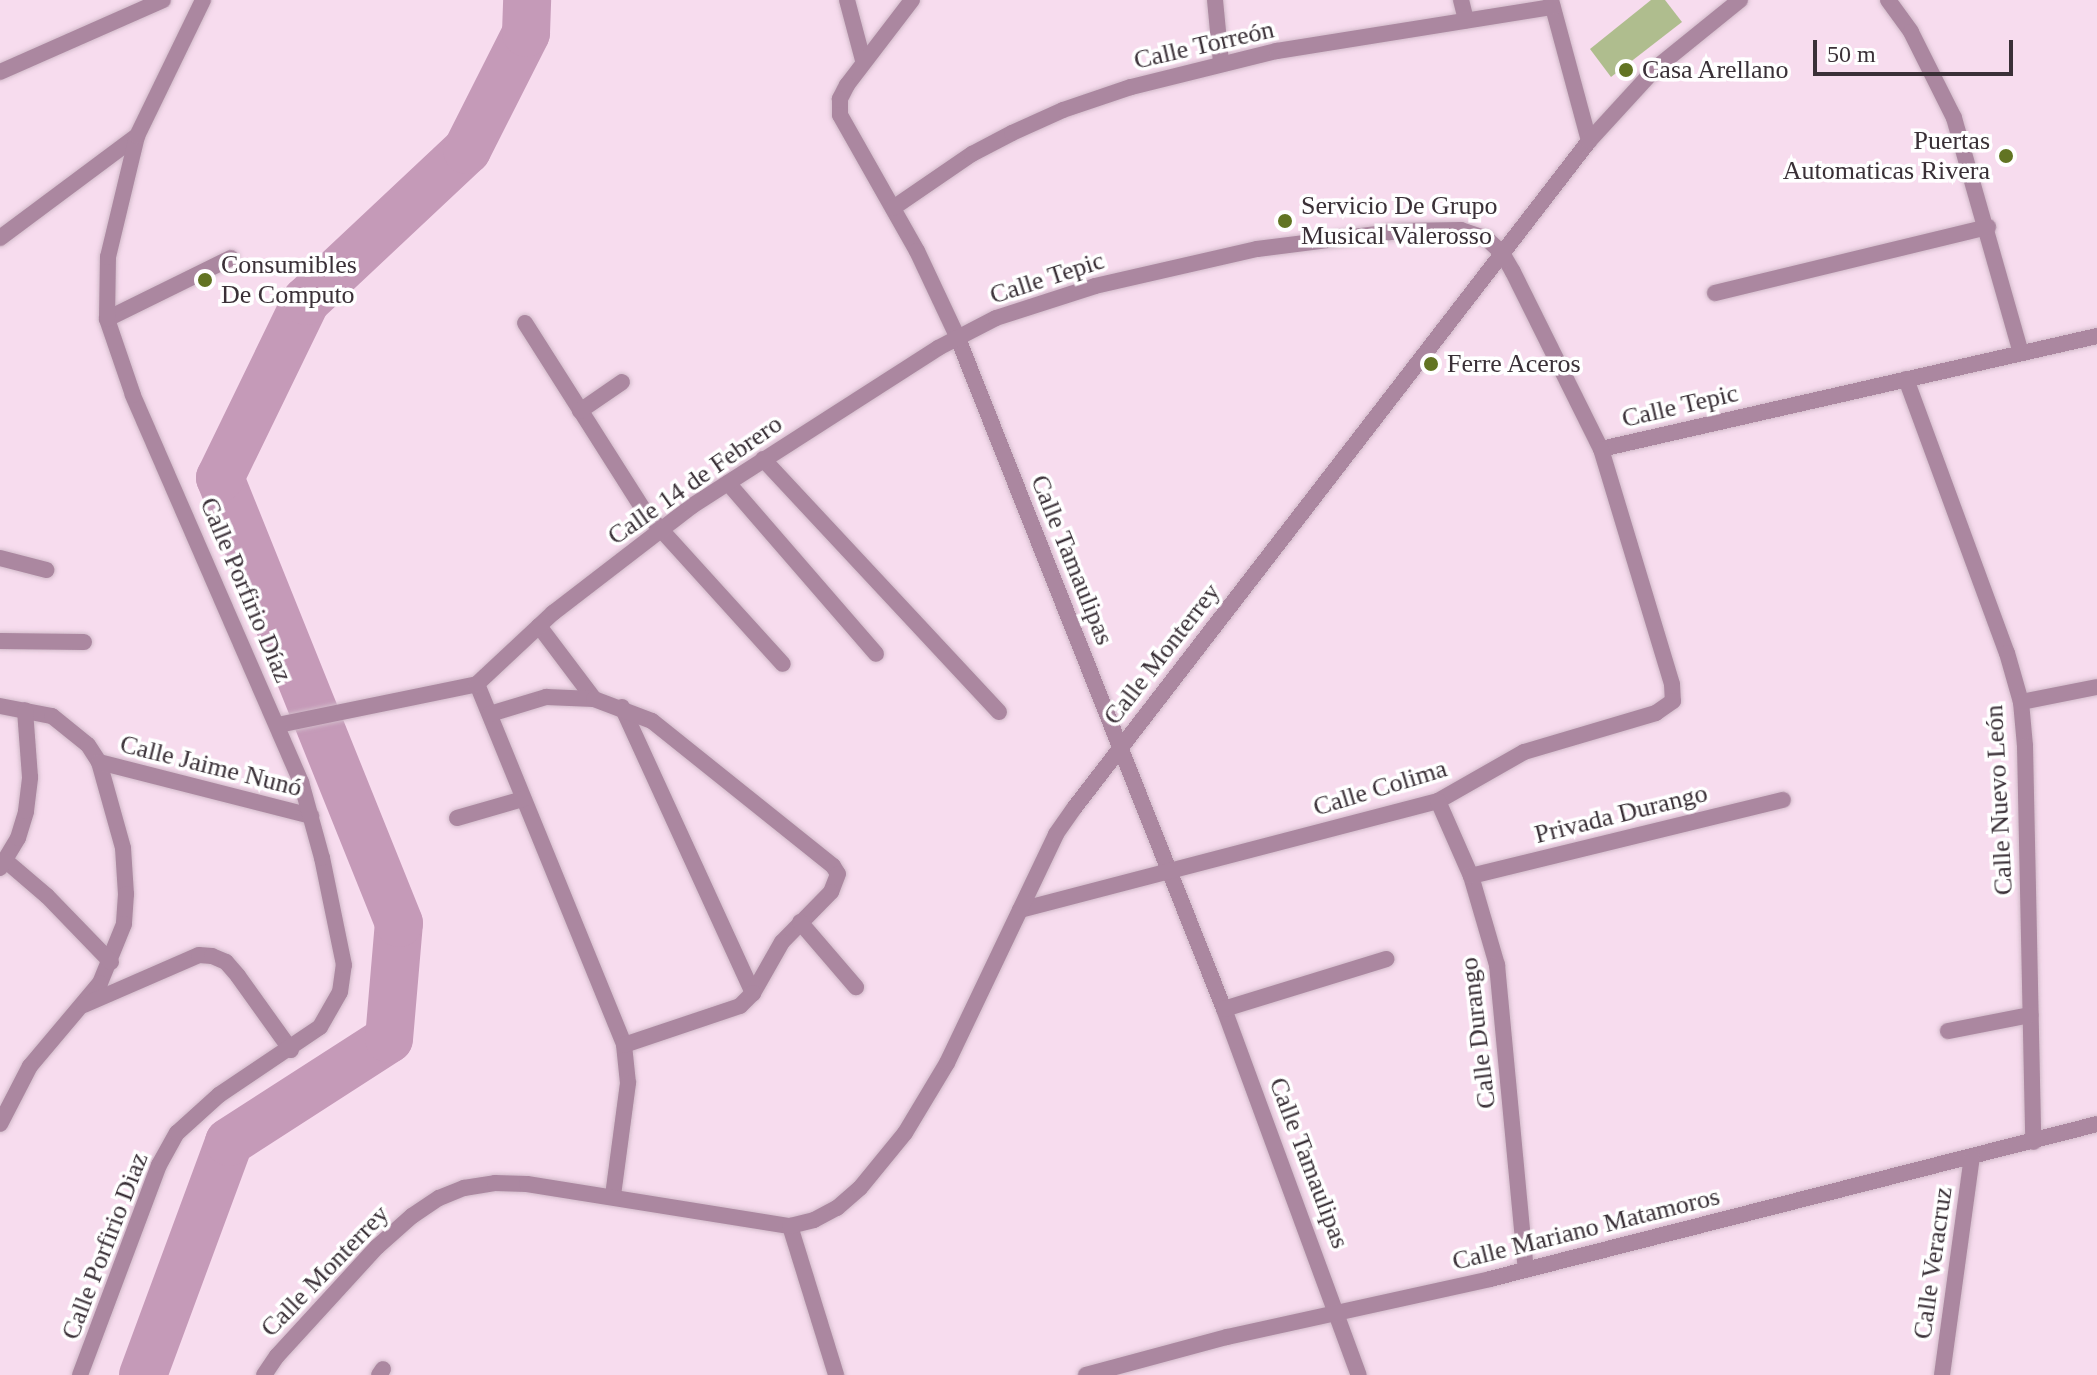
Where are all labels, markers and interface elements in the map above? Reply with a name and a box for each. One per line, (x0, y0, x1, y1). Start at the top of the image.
street label: Calle Torreón (1131, 14, 1277, 76)
scale bar (1817, 24, 2017, 74)
text: 50 m (1827, 41, 1876, 67)
place label: Casa Arellano (1642, 54, 1790, 86)
marker: Casa Arellano (1617, 61, 1635, 79)
place label: Puertas Automaticas Rivera (1783, 125, 1990, 186)
marker: Puertas Automaticas Rivera (1997, 147, 2015, 165)
place label: Servicio De Grupo Musical Valerosso (1301, 190, 1497, 252)
marker: Servicio De Grupo Musical Valerosso (1276, 212, 1294, 230)
street label: Calle Tepic (986, 245, 1108, 311)
place label: Consumibles De Computo (221, 249, 357, 310)
marker: Consumibles De Computo (196, 271, 214, 289)
place label: Ferre Aceros (1447, 348, 1582, 380)
marker: Ferre Aceros (1422, 355, 1440, 373)
street label: Calle Tepic (1619, 377, 1741, 435)
street label: Calle 14 de Febrero (602, 408, 788, 552)
street label: Calle Tamaulipas (1024, 470, 1120, 650)
street label: Calle Porfirio Díaz (193, 493, 299, 687)
street label: Calle Monterrey (1097, 577, 1227, 731)
street label: Calle Nuevo León (1978, 704, 2020, 896)
street label: Calle Jaime Nunó (117, 728, 305, 804)
street label: Calle Colima (1309, 753, 1451, 823)
street label: Privada Durango (1531, 777, 1711, 851)
street label: Calle Durango (1453, 955, 1503, 1111)
street label: Calle Tamaulipas (1262, 1073, 1356, 1253)
street label: Calle Porfirio Diaz (55, 1148, 155, 1344)
street label: Calle Mariano Matamoros (1449, 1181, 1723, 1277)
street label: Calle Veracruz (1907, 1185, 1959, 1341)
street label: Calle Monterrey (254, 1199, 396, 1343)

